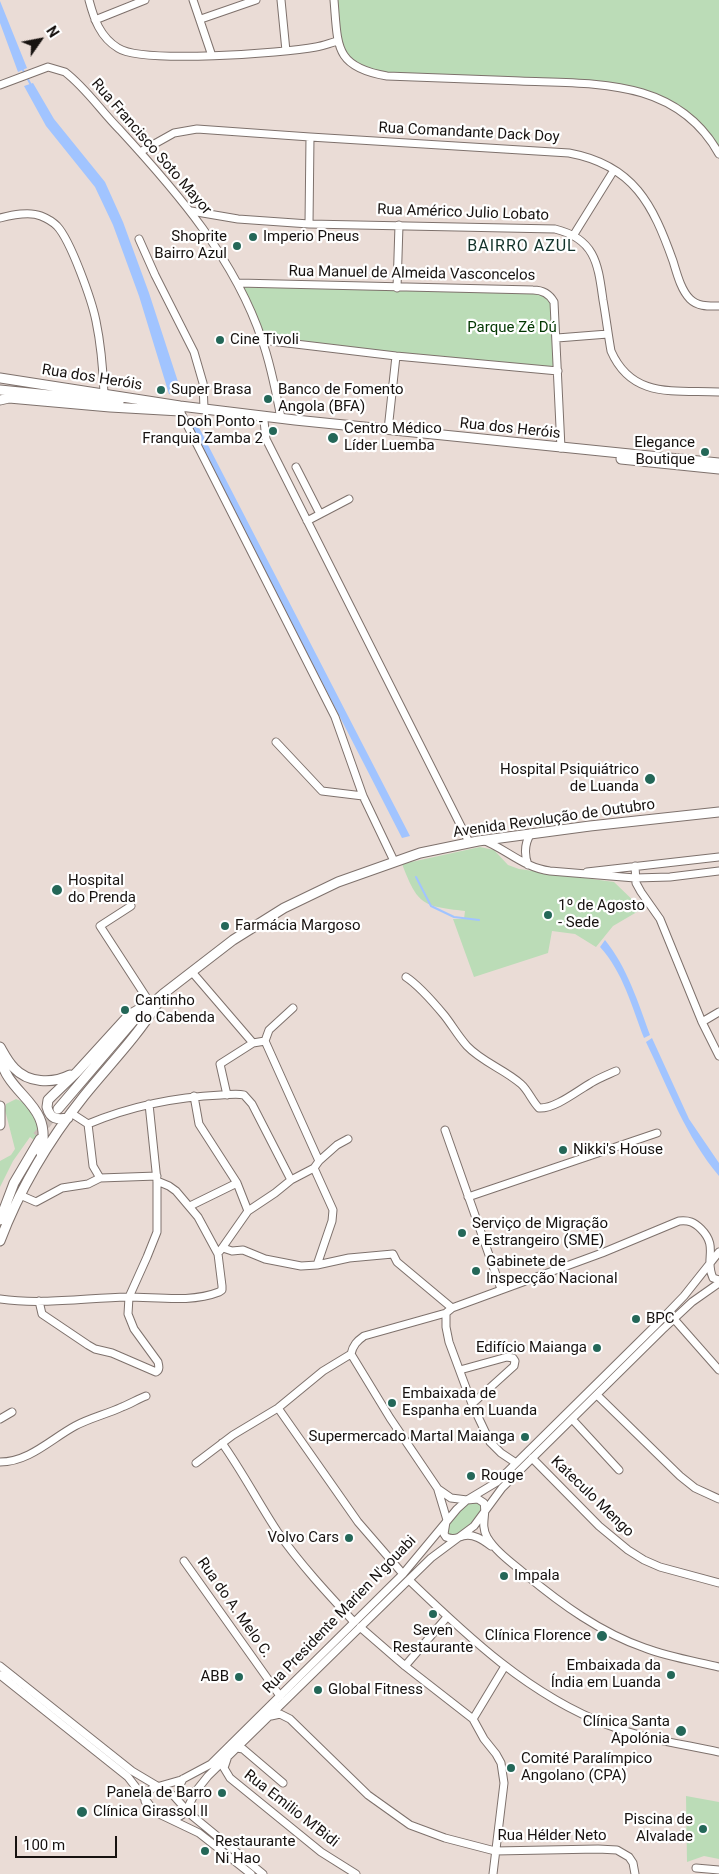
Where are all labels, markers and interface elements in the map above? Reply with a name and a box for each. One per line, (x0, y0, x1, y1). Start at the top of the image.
north arrow (15, 15, 65, 65)
text: N (43, 23, 62, 40)
street label: Rua Francisco Soto Mayor (87, 75, 215, 219)
street label: Rua Comandante Dack Doy (378, 119, 560, 147)
street label: Rua Américo Julio Lobato (377, 201, 549, 225)
place label: Shoprite Bairro Azul (154, 228, 227, 263)
place label: Imperio Pneus (263, 228, 359, 246)
marker: Imperio Pneus (247, 231, 259, 243)
district label: BAIRRO AZUL (466, 237, 578, 257)
marker: Shoprite Bairro Azul (231, 240, 243, 252)
street label: Rua Manuel de Almeida Vasconcelos (288, 263, 536, 285)
park label: Parque Zé Dú (467, 319, 557, 337)
place label: Cine Tivoli (230, 331, 299, 349)
marker: Cine Tivoli (214, 334, 226, 346)
street label: Rua dos Heróis (41, 361, 143, 395)
place label: Super Brasa (171, 381, 252, 399)
place label: Banco de Fomento Angola (BFA) (278, 381, 403, 416)
marker: Super Brasa (155, 384, 167, 396)
marker: Banco de Fomento Angola (BFA) (262, 393, 274, 405)
place label: Dooh Ponto - Franquia Zamba 2 (142, 413, 263, 448)
street label: Rua dos Heróis (459, 415, 561, 443)
place label: Centro Médico Líder Luemba (344, 420, 442, 455)
marker: Dooh Ponto - Franquia Zamba 2 (267, 425, 279, 437)
marker: Centro Médico Líder Luemba (326, 431, 340, 445)
place label: Elegance Boutique (634, 434, 695, 469)
marker: Elegance Boutique (699, 446, 711, 458)
place label: Hospital Psiquiátrico de Luanda (500, 761, 639, 796)
marker: Hospital Psiquiátrico de Luanda (643, 772, 657, 786)
street label: Avenida Revolução de Outubro (452, 796, 656, 842)
place label: Hospital do Prenda (68, 872, 136, 907)
marker: Hospital do Prenda (50, 883, 64, 897)
place label: 1º de Agosto - Sede (558, 897, 645, 932)
marker: 1º de Agosto - Sede (542, 909, 554, 921)
place label: Farmácia Margoso (235, 917, 360, 935)
marker: Farmácia Margoso (219, 920, 231, 932)
place label: Cantinho do Cabenda (135, 992, 215, 1027)
marker: Cantinho do Cabenda (119, 1004, 131, 1016)
place label: Nikki's House (573, 1141, 663, 1159)
marker: Nikki's House (557, 1144, 569, 1156)
place label: Serviço de Migração e Estrangeiro (SME) (472, 1215, 608, 1250)
marker: Serviço de Migração e Estrangeiro (SME) (456, 1227, 468, 1239)
place label: Gabinete de Inspecção Nacional (486, 1253, 618, 1288)
marker: Gabinete de Inspecção Nacional (470, 1265, 482, 1277)
place label: BPC (646, 1310, 675, 1328)
marker: BPC (630, 1313, 642, 1325)
place label: Edifício Maianga (476, 1339, 587, 1357)
marker: Edifício Maianga (591, 1342, 603, 1354)
place label: Embaixada de Espanha em Luanda (402, 1385, 537, 1420)
marker: Embaixada de Espanha em Luanda (386, 1397, 398, 1409)
place label: Supermercado Martal Maianga (309, 1428, 515, 1446)
marker: Supermercado Martal Maianga (519, 1431, 531, 1443)
street label: Kateculo Mengo (547, 1453, 637, 1541)
place label: Rouge (481, 1467, 523, 1485)
marker: Rouge (465, 1470, 477, 1482)
place label: Volvo Cars (267, 1529, 339, 1547)
street label: Rua Presidente Marien N'gouabi (260, 1532, 420, 1698)
marker: Volvo Cars (343, 1532, 355, 1544)
street label: Rua do A. Melo C. (193, 1554, 275, 1662)
place label: Impala (514, 1567, 560, 1585)
marker: Impala (498, 1570, 510, 1582)
marker: Seven Restaurante (427, 1608, 439, 1620)
place label: Seven Restaurante (393, 1622, 473, 1657)
place label: Clínica Florence (485, 1627, 591, 1645)
marker: Clínica Florence (595, 1629, 609, 1643)
place label: Embaixada da Índia em Luanda (551, 1657, 661, 1692)
place label: ABB (201, 1668, 229, 1686)
marker: Embaixada da Índia em Luanda (665, 1669, 677, 1681)
marker: ABB (233, 1671, 245, 1683)
place label: Global Fitness (328, 1681, 423, 1699)
marker: Global Fitness (312, 1684, 324, 1696)
place label: Clínica Santa Apolónia (583, 1713, 670, 1748)
marker: Clínica Santa Apolónia (674, 1724, 688, 1738)
place label: Comité Paralímpico Angolano (CPA) (521, 1750, 652, 1785)
marker: Comité Paralímpico Angolano (CPA) (505, 1762, 517, 1774)
street label: Rua Emilio M'Bidi (240, 1766, 342, 1852)
place label: Panela de Barro (106, 1784, 212, 1802)
marker: Panela de Barro (216, 1787, 228, 1799)
place label: Clínica Girassol II (93, 1803, 208, 1821)
marker: Clínica Girassol II (75, 1805, 89, 1819)
place label: Piscina de Alvalade (624, 1811, 693, 1846)
marker: Piscina de Alvalade (697, 1823, 709, 1835)
scale bar (18, 1826, 120, 1858)
street label: Rua Hélder Neto (498, 1827, 606, 1845)
place label: Restaurante Ni Hao (215, 1833, 295, 1868)
text: 100 m (23, 1836, 65, 1854)
marker: Restaurante Ni Hao (199, 1845, 211, 1857)

